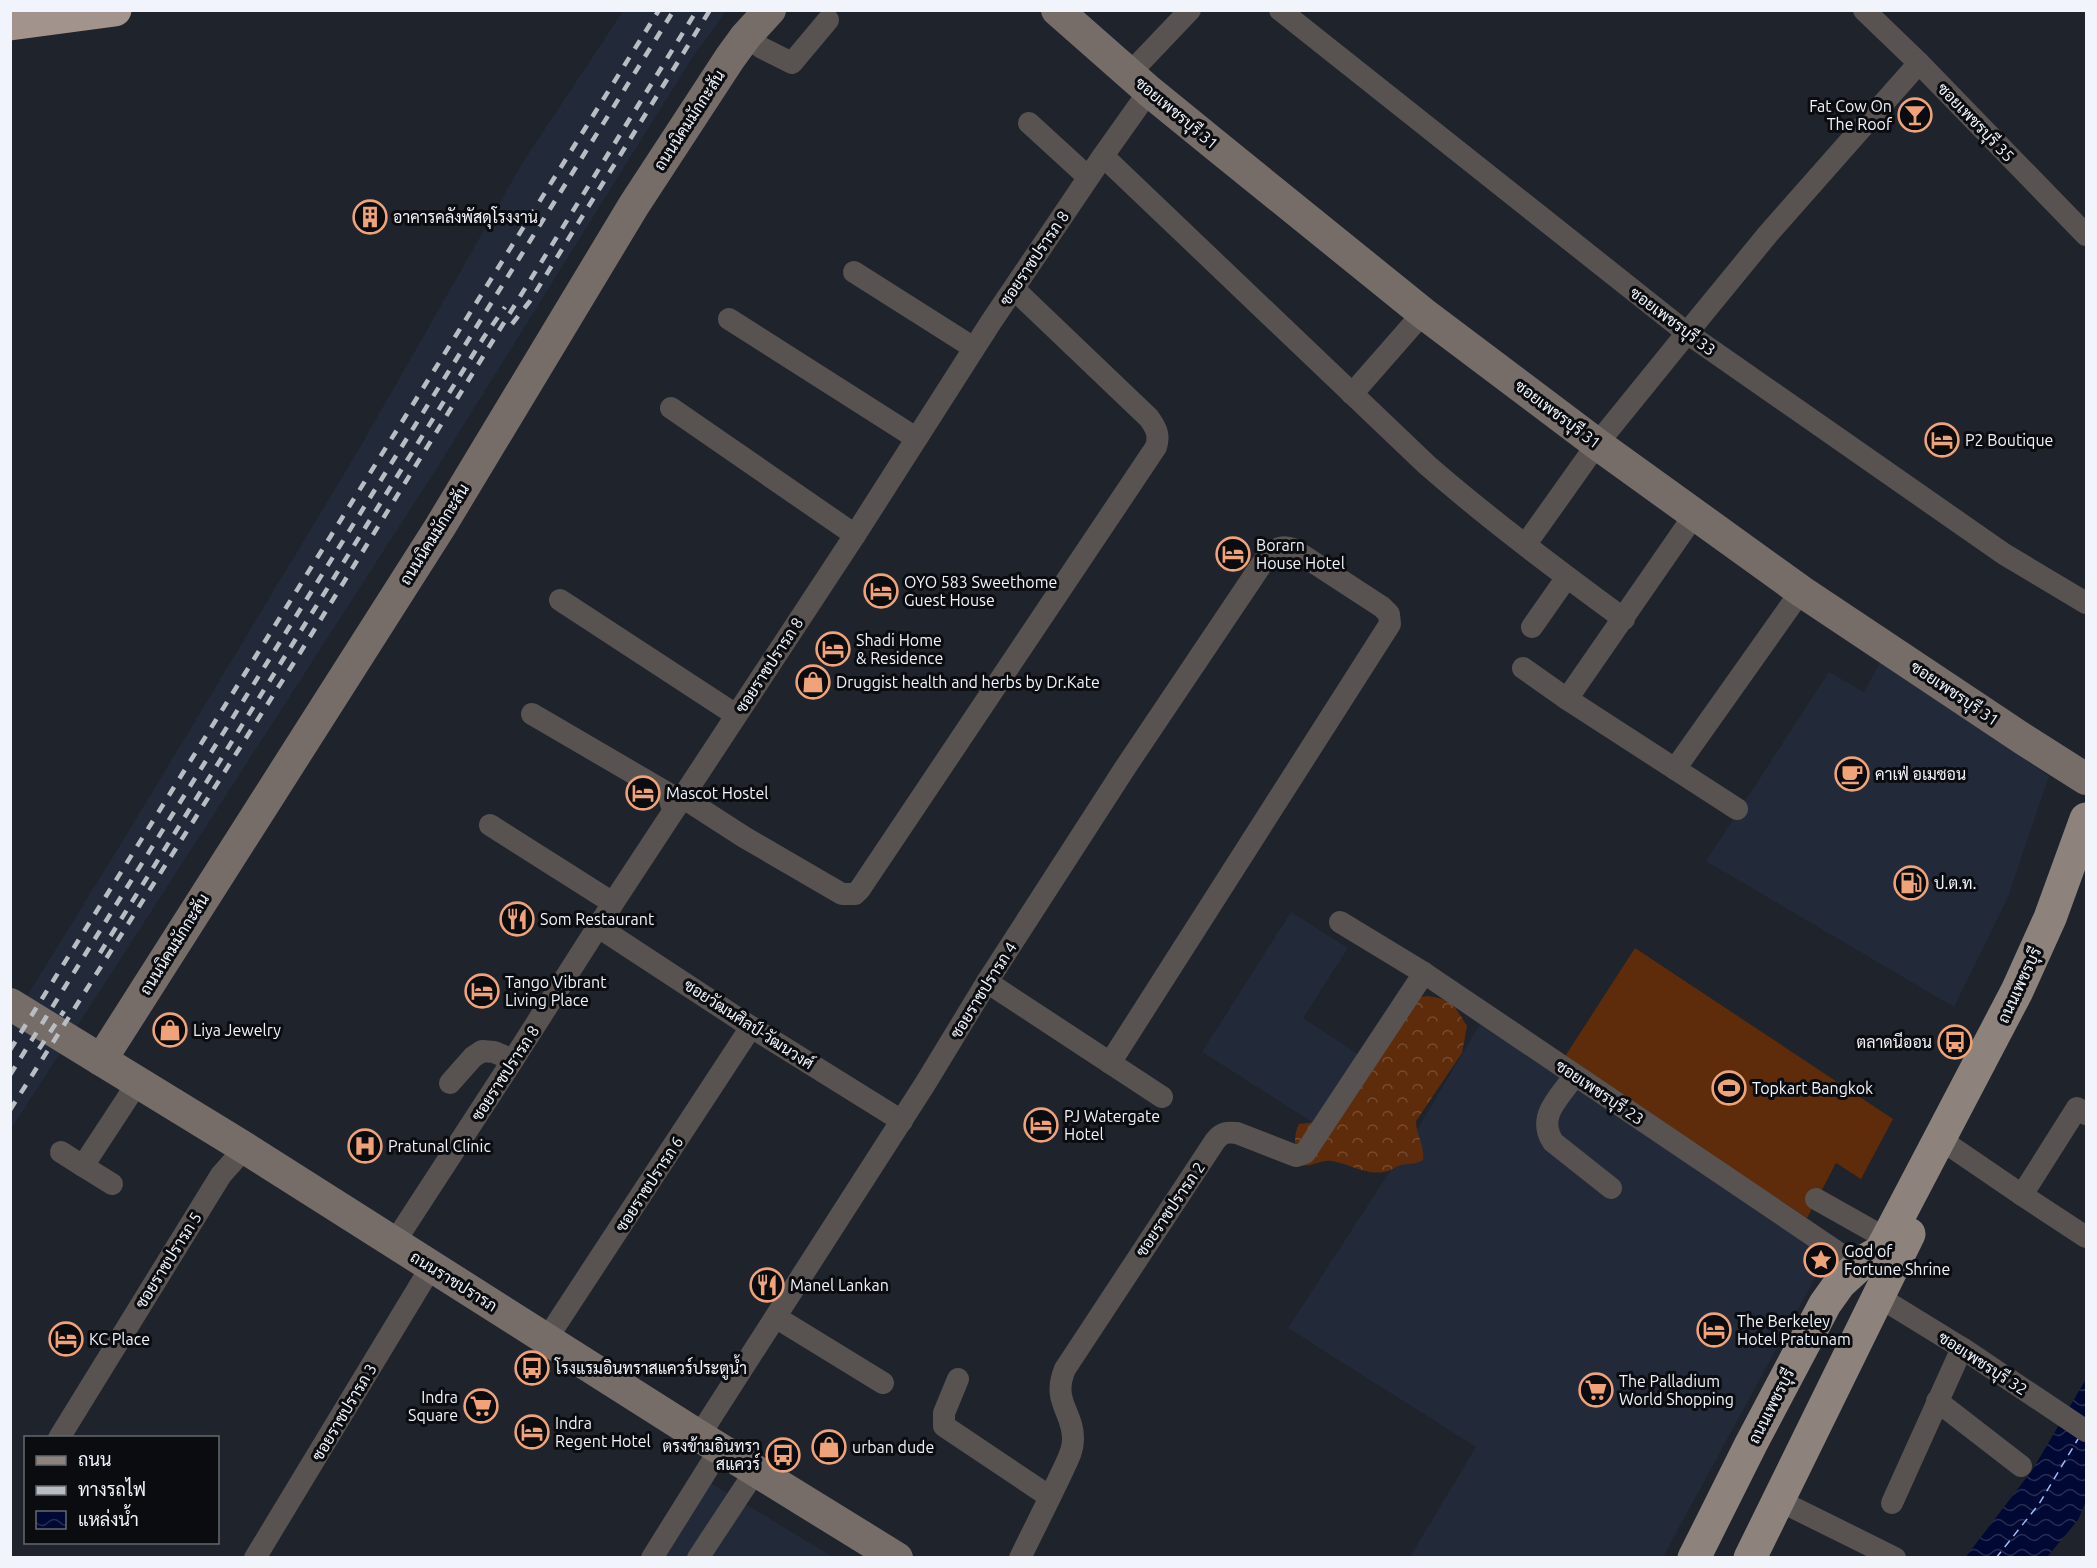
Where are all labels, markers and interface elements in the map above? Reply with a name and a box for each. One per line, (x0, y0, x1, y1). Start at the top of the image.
street label: ถนนนิคมมักกะสัน (649, 66, 728, 173)
street label: ซอยเพชรบุรี 31 (1130, 72, 1223, 155)
street label: ซอยเพชรบุรี 35 (1932, 78, 2019, 167)
place label: Fat Cow On The Roof (1809, 97, 1893, 133)
bar icon: Fat Cow On The Roof (1897, 97, 1933, 133)
building icon: อาคารคลังพัสดุโรงงาน (352, 199, 388, 235)
place label: อาคารคลังพัสดุโรงงาน (393, 206, 538, 229)
street label: ซอยราชปรารภ 8 (996, 207, 1072, 309)
street label: ซอยเพชรบุรี 33 (1625, 281, 1720, 361)
street label: ซอยเพชรบุรี 31 (1510, 374, 1605, 454)
hotel icon: P2 Boutique (1924, 422, 1960, 458)
place label: P2 Boutique (1965, 431, 2053, 449)
street label: ถนนนิคมมักกะสัน (395, 480, 472, 588)
hotel icon: Borarn House Hotel (1215, 536, 1251, 572)
place label: Borarn House Hotel (1256, 536, 1345, 572)
hotel icon: OYO 583 Sweethome Guest House (863, 573, 899, 609)
place label: OYO 583 Sweethome Guest House (904, 573, 1057, 609)
street label: ซอยราชปรารภ 8 (732, 614, 806, 716)
hotel icon: Shadi Home & Residence (815, 631, 851, 667)
place label: Shadi Home & Residence (856, 631, 943, 667)
street label: ซอยเพชรบุรี 31 (1906, 655, 2003, 731)
shop icon: Druggist health and herbs by Dr.Kate (795, 664, 831, 700)
place label: Druggist health and herbs by Dr.Kate (836, 673, 1100, 691)
cafe icon: คาเฟ่ อเมซอน (1834, 756, 1870, 792)
place label: คาเฟ่ อเมซอน (1875, 765, 1966, 783)
hotel icon: Mascot Hostel (625, 775, 661, 811)
place label: Mascot Hostel (666, 784, 769, 802)
fuel station icon: ป.ต.ท. (1893, 865, 1929, 901)
place label: ป.ต.ท. (1934, 874, 1977, 892)
street label: ถนนนิคมมักกะสัน (135, 890, 212, 998)
restaurant icon: Som Restaurant (499, 901, 535, 937)
place label: Som Restaurant (540, 910, 655, 928)
street label: ซอยราชปรารภ 4 (946, 939, 1020, 1041)
street label: ถนนเพชรบุรี (1992, 943, 2047, 1027)
hotel icon: Tango Vibrant Living Place (464, 973, 500, 1009)
place label: Tango Vibrant Living Place (505, 973, 607, 1009)
street label: ซอยวัฒนศิลป์-วัฒนวงศ์ (681, 973, 819, 1073)
shop icon: Liya Jewelry (152, 1012, 188, 1048)
place label: Liya Jewelry (193, 1021, 281, 1039)
street label: ซอยราชปรารภ 8 (468, 1022, 542, 1124)
bus stop icon: ตลาดนีออน (1937, 1024, 1973, 1060)
place label: ตลาดนีออน (1857, 1031, 1932, 1051)
street label: ซอยเพชรบุรี 23 (1551, 1054, 1648, 1130)
sports icon: Topkart Bangkok (1711, 1070, 1747, 1106)
place label: Topkart Bangkok (1752, 1079, 1873, 1097)
hotel icon: PJ Watergate Hotel (1023, 1107, 1059, 1143)
place label: PJ Watergate Hotel (1064, 1107, 1160, 1143)
hospital icon: Pratunal Clinic (347, 1128, 383, 1164)
street label: ซอยราชปรารภ 6 (612, 1133, 686, 1235)
place label: Pratunal Clinic (388, 1137, 491, 1155)
street label: ซอยราชปรารภ 2 (1132, 1158, 1208, 1260)
street label: ซอยราชปรารภ 5 (131, 1209, 205, 1311)
place icon: God of Fortune Shrine (1803, 1242, 1839, 1278)
place label: God of Fortune Shrine (1844, 1242, 1950, 1278)
street label: ถนนราชปรารภ (407, 1247, 501, 1315)
restaurant icon: Manel Lankan (749, 1267, 785, 1303)
place label: Manel Lankan (790, 1276, 889, 1294)
hotel icon: The Berkeley Hotel Pratunam (1696, 1312, 1732, 1348)
place label: The Berkeley Hotel Pratunam (1737, 1312, 1851, 1348)
hotel icon: KC Place (48, 1321, 84, 1357)
street label: ซอยเพชรบุรี 32 (1934, 1326, 2032, 1401)
place label: KC Place (89, 1330, 150, 1348)
bus stop icon: โรงแรมอินทราสแควร์ประตูน้ำ (514, 1350, 550, 1386)
place label: โรงแรมอินทราสแควร์ประตูน้ำ (554, 1354, 747, 1380)
street label: ซอยราชปรารภ 3 (308, 1360, 380, 1464)
street label: ถนนเพชรบุรี (1743, 1364, 1800, 1448)
supermarket icon: The Palladium World Shopping (1578, 1372, 1614, 1408)
place label: The Palladium World Shopping (1619, 1372, 1734, 1408)
place label: Indra Square (408, 1388, 458, 1424)
supermarket icon: Indra Square (463, 1388, 499, 1424)
hotel icon: Indra Regent Hotel (514, 1414, 550, 1450)
place label: Indra Regent Hotel (555, 1414, 651, 1450)
shop icon: urban dude (811, 1429, 847, 1465)
legend (24, 1436, 219, 1544)
place label: ตรงข้ามอินทรา สแควร์ (663, 1436, 760, 1473)
bus stop icon: ตรงข้ามอินทรา สแควร์ (765, 1437, 801, 1473)
place label: urban dude (852, 1438, 934, 1456)
text: ถนน (78, 1449, 111, 1469)
text: ทางรถไฟ (78, 1477, 146, 1499)
text: แหล่งน้ำ (78, 1504, 139, 1529)

